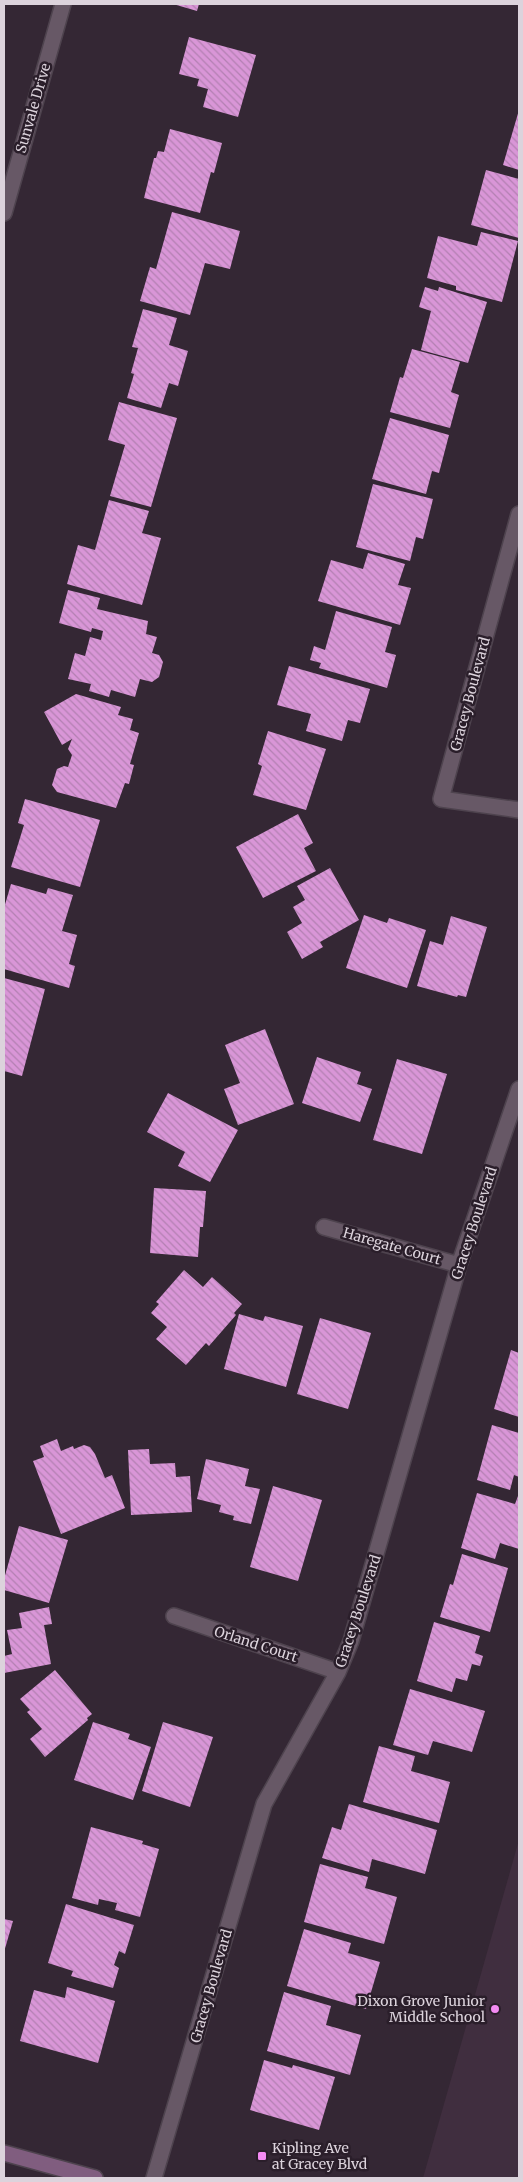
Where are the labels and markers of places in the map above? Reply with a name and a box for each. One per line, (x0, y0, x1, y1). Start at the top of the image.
place label: Dixon Grove Junior Middle School (357, 1992, 486, 2026)
marker: Dixon Grove Junior Middle School (489, 2003, 501, 2015)
place label: Kipling Ave at Gracey Blvd (272, 2139, 368, 2173)
marker: Kipling Ave at Gracey Blvd (256, 2150, 268, 2162)

